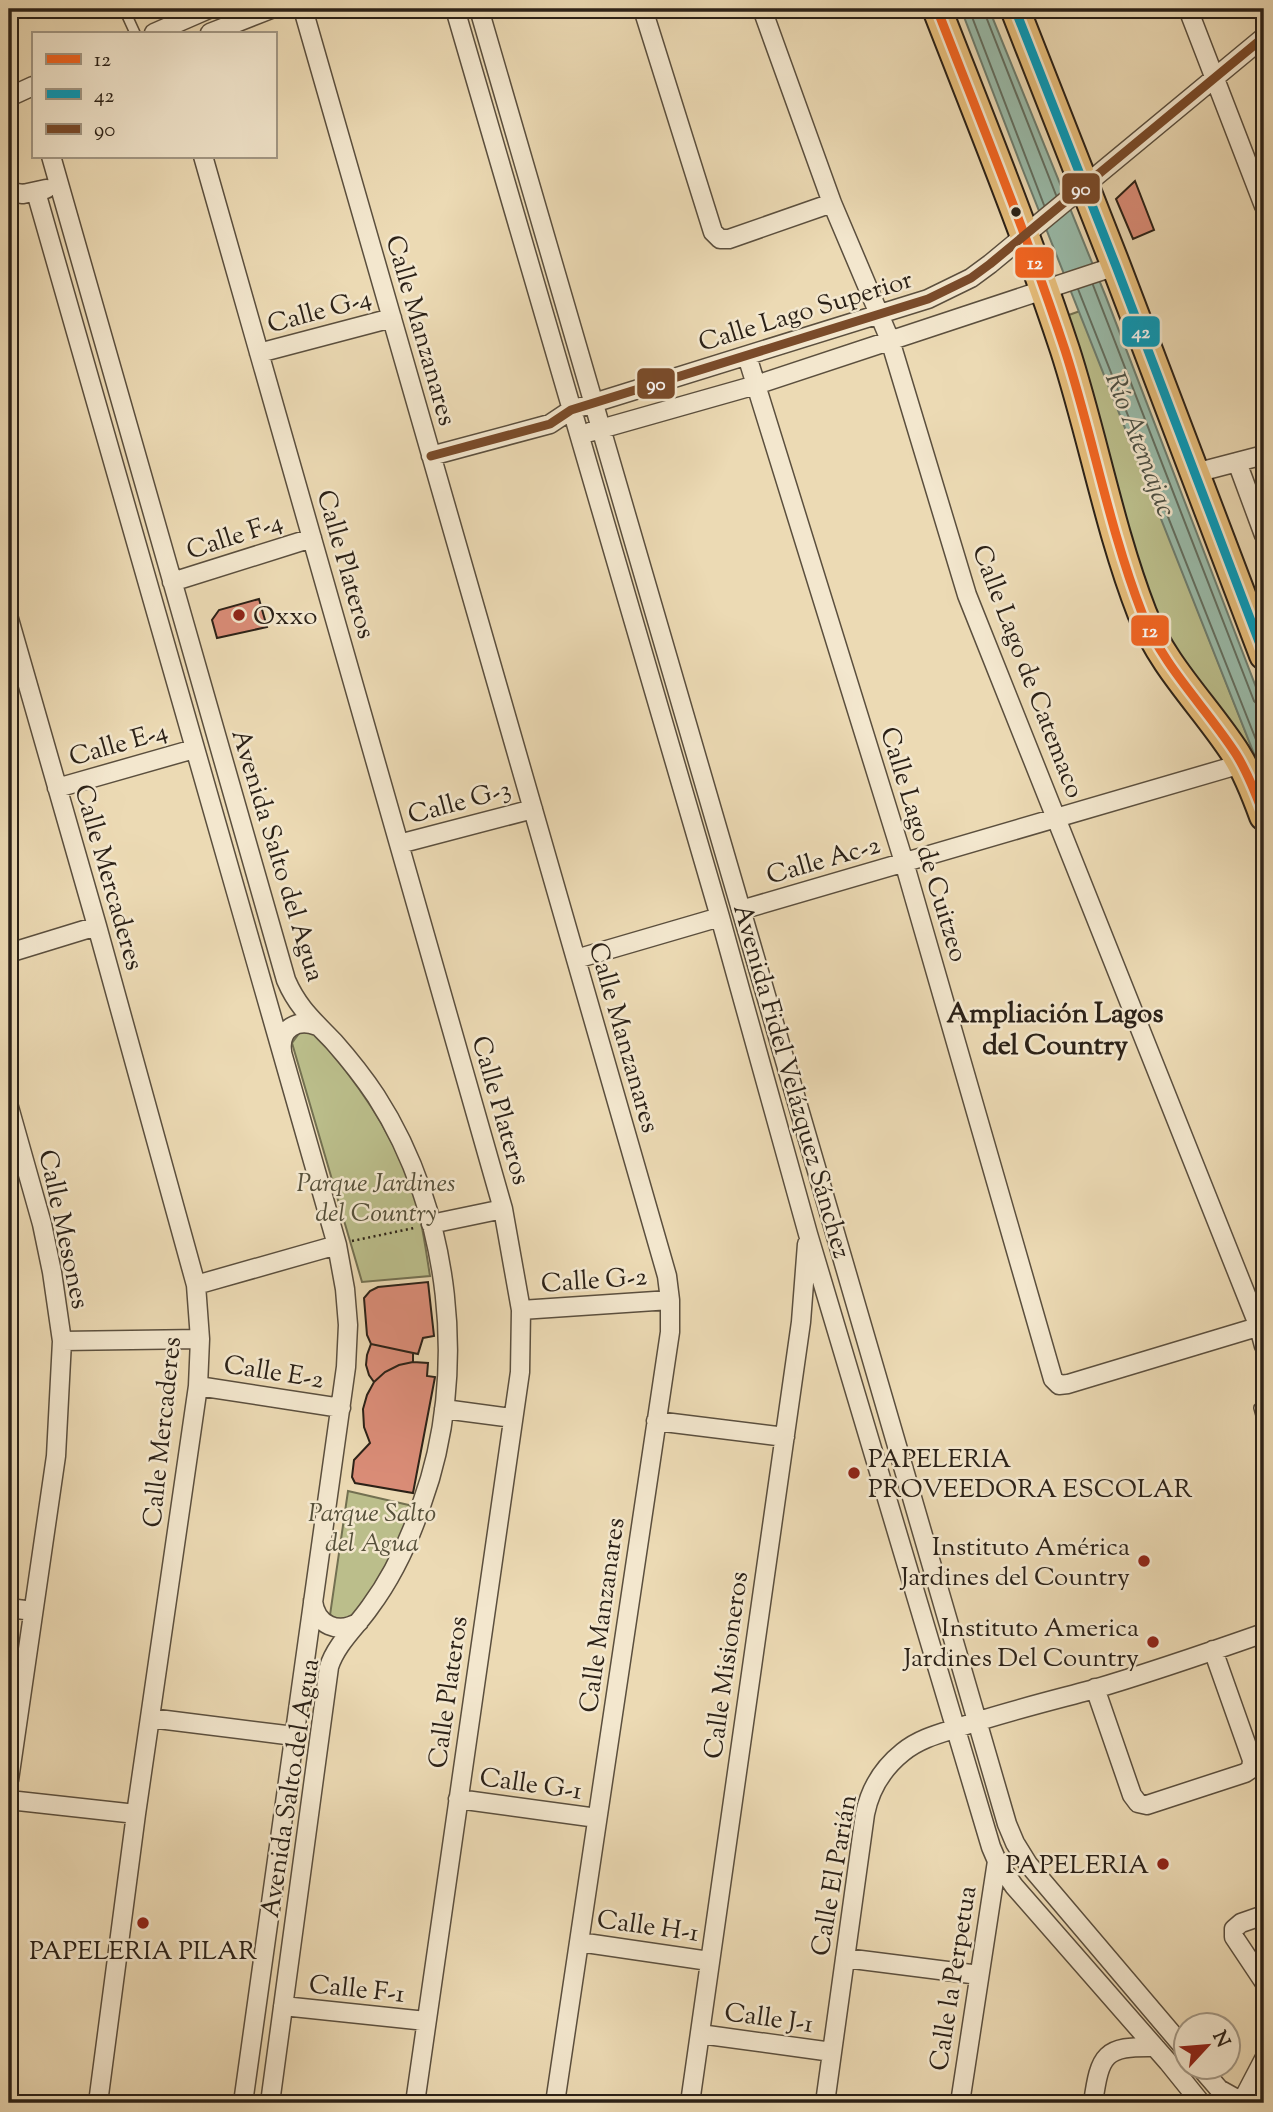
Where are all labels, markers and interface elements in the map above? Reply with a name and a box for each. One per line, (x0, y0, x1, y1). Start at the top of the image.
legend (32, 32, 276, 158)
text: 12 (94, 46, 111, 76)
text: 42 (94, 82, 115, 112)
text: 90 (94, 116, 115, 146)
line badge: 90 (1061, 172, 1101, 205)
text: 90 (1071, 177, 1091, 204)
unlabelled marker (1009, 205, 1023, 219)
street label: Calle Manzanares (375, 231, 464, 430)
line badge: 12 (1014, 246, 1055, 279)
text: 12 (1027, 251, 1043, 278)
street label: Calle Lago Superior (694, 262, 918, 363)
street label: Calle G-4 (263, 281, 376, 344)
line badge: 42 (1121, 315, 1161, 348)
text: 42 (1131, 320, 1150, 347)
line badge: 90 (636, 367, 676, 400)
water label: Río Atemajac (1093, 367, 1185, 523)
text: 90 (646, 372, 666, 399)
street label: Calle Plateros (306, 486, 384, 643)
street label: Calle F-4 (182, 504, 288, 570)
street label: Calle Lago de Catemaco (961, 540, 1092, 804)
place label: Oxxo (253, 599, 318, 636)
marker: Oxxo (231, 607, 247, 623)
line badge: 12 (1130, 614, 1170, 647)
text: 12 (1142, 619, 1158, 646)
street label: Calle E-4 (65, 714, 172, 777)
street label: Calle Lago de Cuitzeo (869, 723, 976, 967)
street label: Avenida Salto del Agua (221, 725, 333, 986)
street label: Calle G-3 (404, 772, 515, 835)
street label: Calle Mercaderes (63, 780, 152, 975)
street label: Calle Ac-2 (762, 828, 885, 895)
street label: Avenida Fidel Velázquez Sánchez (722, 900, 859, 1264)
street label: Calle Manzanares (578, 938, 667, 1137)
district label: Ampliación Lagos del Country (947, 995, 1163, 1067)
street label: Calle Plateros (461, 1032, 539, 1189)
street label: Calle Mesones (28, 1146, 97, 1313)
park label: Parque Jardines del Country (297, 1166, 455, 1233)
street label: Calle G-2 (540, 1259, 649, 1304)
street label: Calle Mercaderes (135, 1335, 192, 1530)
street label: Calle E-2 (221, 1347, 326, 1400)
place label: PAPELERIA PROVEEDORA ESCOLAR (868, 1442, 1193, 1509)
marker: PAPELERIA PROVEEDORA ESCOLAR (846, 1465, 862, 1481)
park label: Parque Salto del Agua (308, 1496, 436, 1563)
street label: Calle Manzanares (571, 1515, 635, 1715)
place label: Instituto América Jardines del Country (899, 1530, 1130, 1597)
marker: Instituto América Jardines del Country (1136, 1553, 1152, 1569)
street label: Calle Misioneros (696, 1569, 759, 1761)
place label: Instituto America Jardines Del Country (902, 1611, 1139, 1678)
street label: Calle Plateros (420, 1614, 478, 1771)
marker: Instituto America Jardines Del Country (1145, 1634, 1161, 1650)
street label: Avenida Salto del Agua (253, 1656, 330, 1921)
street label: Calle G-1 (477, 1760, 584, 1811)
street label: Calle El Parián (803, 1792, 868, 1959)
place label: PAPELERIA (1006, 1848, 1149, 1885)
marker: PAPELERIA (1155, 1856, 1171, 1872)
street label: Calle la Perpetua (922, 1883, 987, 2074)
street label: Calle H-1 (594, 1902, 701, 1953)
marker: PAPELERIA PILAR (135, 1915, 151, 1931)
place label: PAPELERIA PILAR (29, 1934, 257, 1971)
street label: Calle F-1 (307, 1967, 407, 2014)
street label: Calle J-1 (722, 1995, 816, 2044)
north arrow (1172, 2010, 1242, 2080)
text: N (1205, 2027, 1235, 2052)

